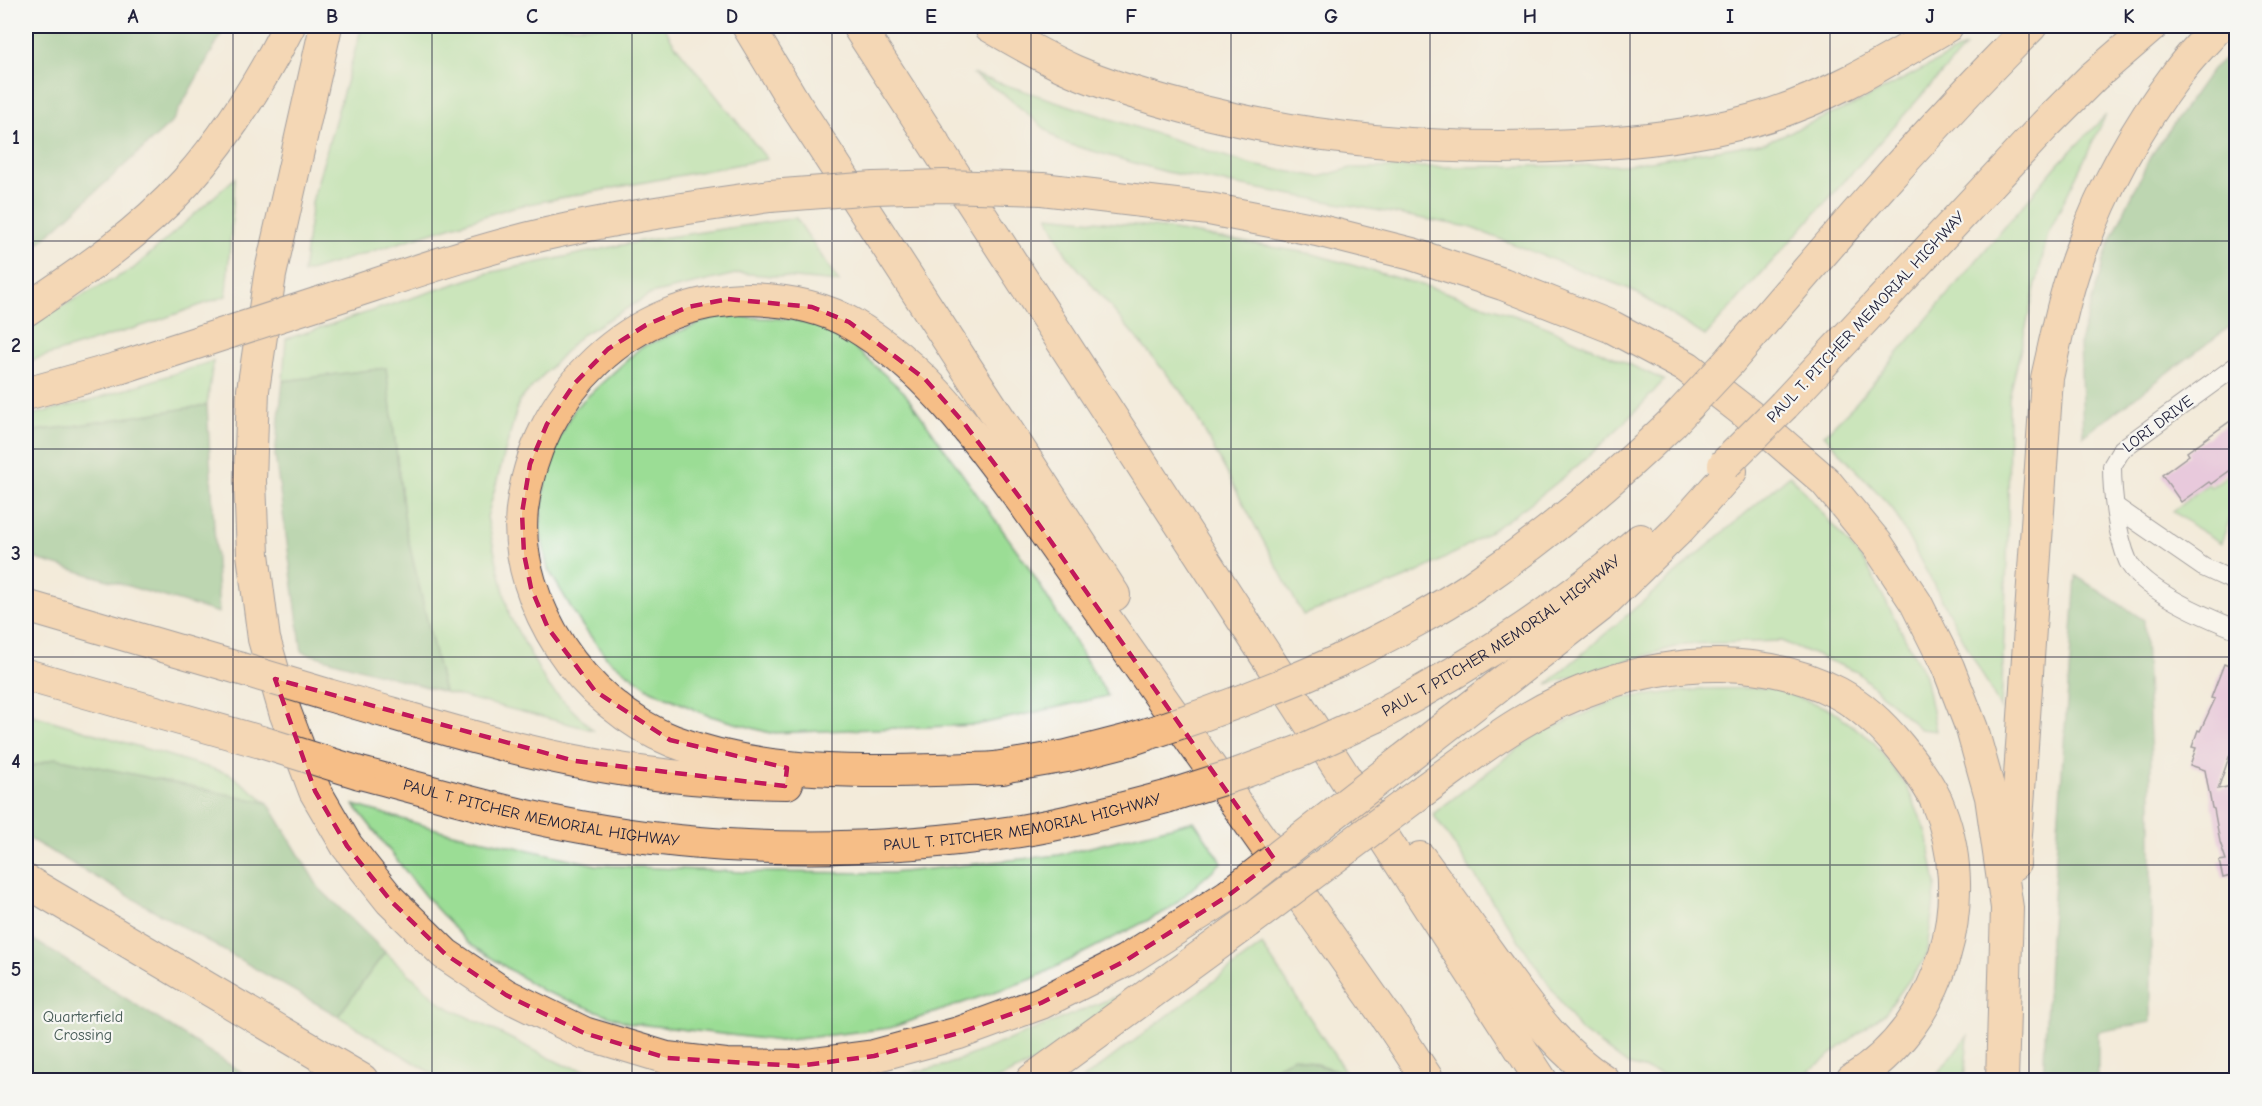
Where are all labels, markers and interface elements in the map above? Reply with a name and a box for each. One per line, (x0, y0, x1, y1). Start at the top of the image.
text: A (127, 5, 139, 28)
text: B (326, 5, 338, 28)
text: C (526, 5, 538, 28)
text: D (726, 5, 738, 28)
text: E (925, 5, 937, 28)
text: F (1125, 5, 1137, 28)
text: G (1324, 5, 1338, 28)
text: H (1523, 5, 1537, 28)
text: I (1726, 5, 1734, 28)
text: J (1925, 5, 1935, 28)
text: K (2123, 5, 2135, 28)
text: 1 (12, 126, 20, 149)
street label: PAUL T. PITCHER MEMORIAL HIGHWAY (1763, 207, 1969, 426)
text: 2 (11, 334, 21, 357)
street label: LORI DRIVE (2119, 392, 2197, 456)
text: 3 (11, 542, 21, 565)
street label: PAUL T. PITCHER MEMORIAL HIGHWAY (1379, 551, 1625, 721)
text: 4 (11, 750, 21, 773)
street label: PAUL T. PITCHER MEMORIAL HIGHWAY (401, 776, 681, 850)
street label: PAUL T. PITCHER MEMORIAL HIGHWAY (883, 790, 1163, 854)
text: 5 (11, 958, 21, 981)
park label: Quarterfield Crossing (43, 1008, 123, 1044)

